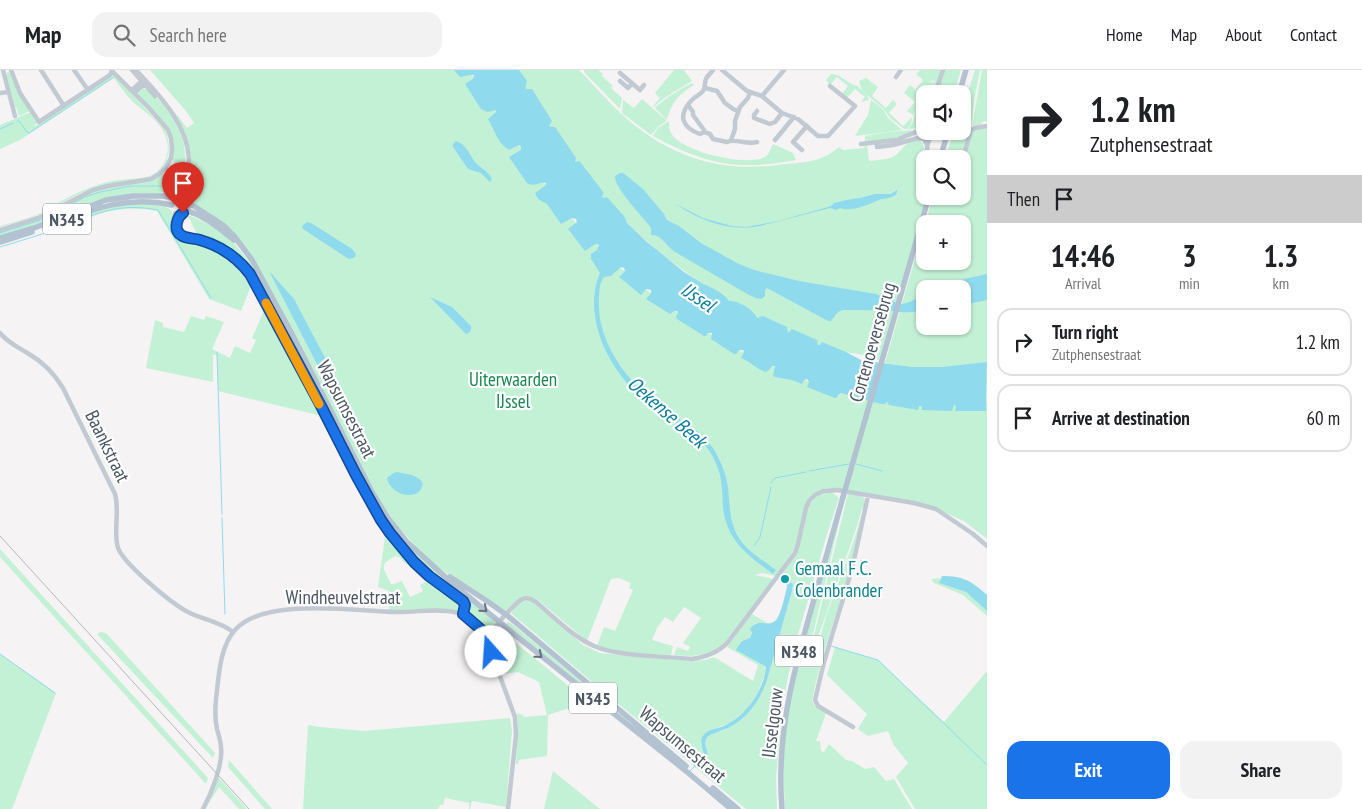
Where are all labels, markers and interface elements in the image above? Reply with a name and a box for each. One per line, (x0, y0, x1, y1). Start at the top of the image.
search box (92, 12, 442, 57)
text: Map (25, 19, 62, 50)
icon: search (110, 21, 138, 49)
text: Search here (150, 23, 227, 47)
text: Home (1106, 23, 1143, 46)
text: Map (1171, 23, 1197, 46)
text: About (1225, 23, 1262, 46)
text: Contact (1290, 23, 1337, 46)
map controls (916, 85, 971, 335)
button: sound (916, 85, 971, 140)
text: 1.2 km (1090, 86, 1176, 132)
icon: right (1007, 90, 1072, 155)
text: Zutphensestraat (1090, 130, 1213, 158)
button: search (916, 150, 971, 205)
pin (162, 162, 204, 213)
icon: arrive (169, 169, 197, 197)
icon: arrive (1050, 185, 1078, 213)
text: Then (1007, 187, 1040, 211)
road number: N345 (43, 204, 91, 234)
button: + (916, 215, 971, 270)
text: 14:46 (1051, 236, 1115, 275)
text: 3 (1182, 236, 1197, 275)
text: 1.3 (1263, 236, 1298, 275)
text: Arrival (1065, 273, 1101, 293)
text: min (1179, 273, 1200, 293)
text: km (1273, 273, 1289, 293)
water label: IJssel (676, 276, 722, 319)
street label: Cortenoeversebrug (843, 279, 901, 405)
button: − (916, 280, 971, 335)
text: Turn right (1052, 320, 1118, 344)
icon: right (1009, 328, 1037, 356)
text: 1.2 km (1296, 330, 1340, 354)
text: Zutphensestraat (1052, 344, 1141, 364)
street label: Wapsumsestraat (312, 356, 382, 463)
park label: Uiterwaarden IJssel (469, 367, 557, 413)
water label: Oekense Beek (622, 370, 714, 455)
icon: arrive (1009, 404, 1037, 432)
street label: Baankstraat (80, 406, 136, 487)
text: Arrive at destination (1052, 406, 1190, 430)
text: 60 m (1307, 406, 1340, 430)
place label: Gemaal F.C. Colenbrander (795, 556, 883, 602)
marker: Gemaal F.C. Colenbrander (779, 573, 791, 585)
street label: Windheuvelstraat (286, 585, 401, 609)
one-way arrow (478, 604, 487, 612)
position arrow (464, 625, 516, 677)
road number: N348 (775, 636, 823, 666)
one-way arrow (533, 649, 542, 657)
road number: N345 (569, 682, 617, 714)
street label: IJsselgouw (756, 686, 788, 759)
street label: Wapsumsestraat (634, 701, 732, 788)
button: Exit (1007, 741, 1170, 799)
button: Share (1180, 741, 1342, 799)

